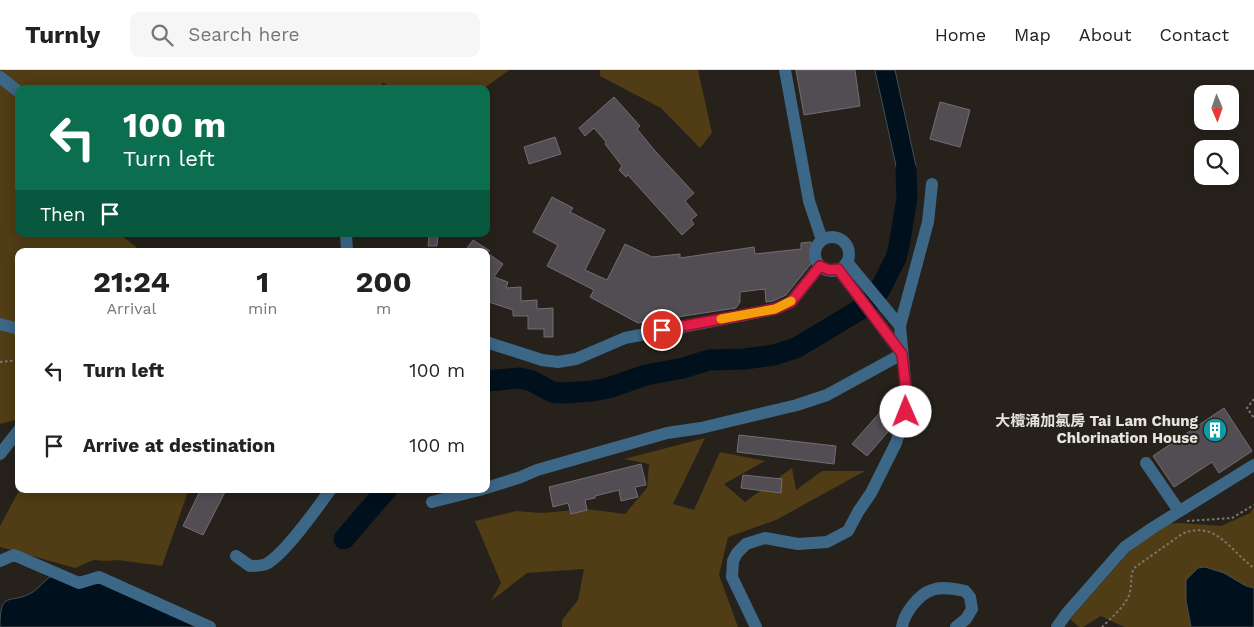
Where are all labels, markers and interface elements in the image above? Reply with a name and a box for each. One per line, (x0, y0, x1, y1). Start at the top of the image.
search box (130, 12, 480, 57)
text: Turnly (25, 21, 100, 49)
icon: search (148, 21, 176, 49)
text: Search here (188, 23, 300, 46)
text: Home (935, 24, 986, 45)
text: Map (1014, 24, 1051, 45)
text: About (1079, 24, 1131, 45)
text: Contact (1159, 24, 1229, 45)
north arrow (1194, 85, 1239, 130)
map controls (1194, 85, 1239, 185)
text: 100 m (123, 104, 226, 146)
icon: left (40, 105, 105, 170)
button: search (1194, 140, 1239, 185)
text: Turn left (123, 146, 215, 171)
icon: arrive (96, 200, 124, 228)
text: Then (40, 203, 86, 226)
text: 21:24 (93, 264, 170, 299)
text: 1 (256, 264, 269, 299)
text: 200 (355, 264, 412, 299)
text: Arrival (106, 299, 156, 318)
text: min (248, 299, 277, 318)
text: m (376, 299, 391, 318)
pin (641, 309, 683, 351)
icon: arrive (648, 316, 676, 344)
icon: left (40, 357, 68, 385)
text: Turn left (83, 359, 164, 382)
text: 100 m (409, 359, 465, 382)
position arrow (879, 385, 931, 437)
place label: 大欖涌加氯房 Tai Lam Chung Chlorination House (995, 412, 1199, 447)
building icon: 大欖涌加氯房 Tai Lam Chung Chlorination House (1202, 417, 1228, 443)
icon: arrive (40, 432, 68, 460)
text: Arrive at destination (83, 434, 275, 457)
text: 100 m (409, 434, 465, 457)

